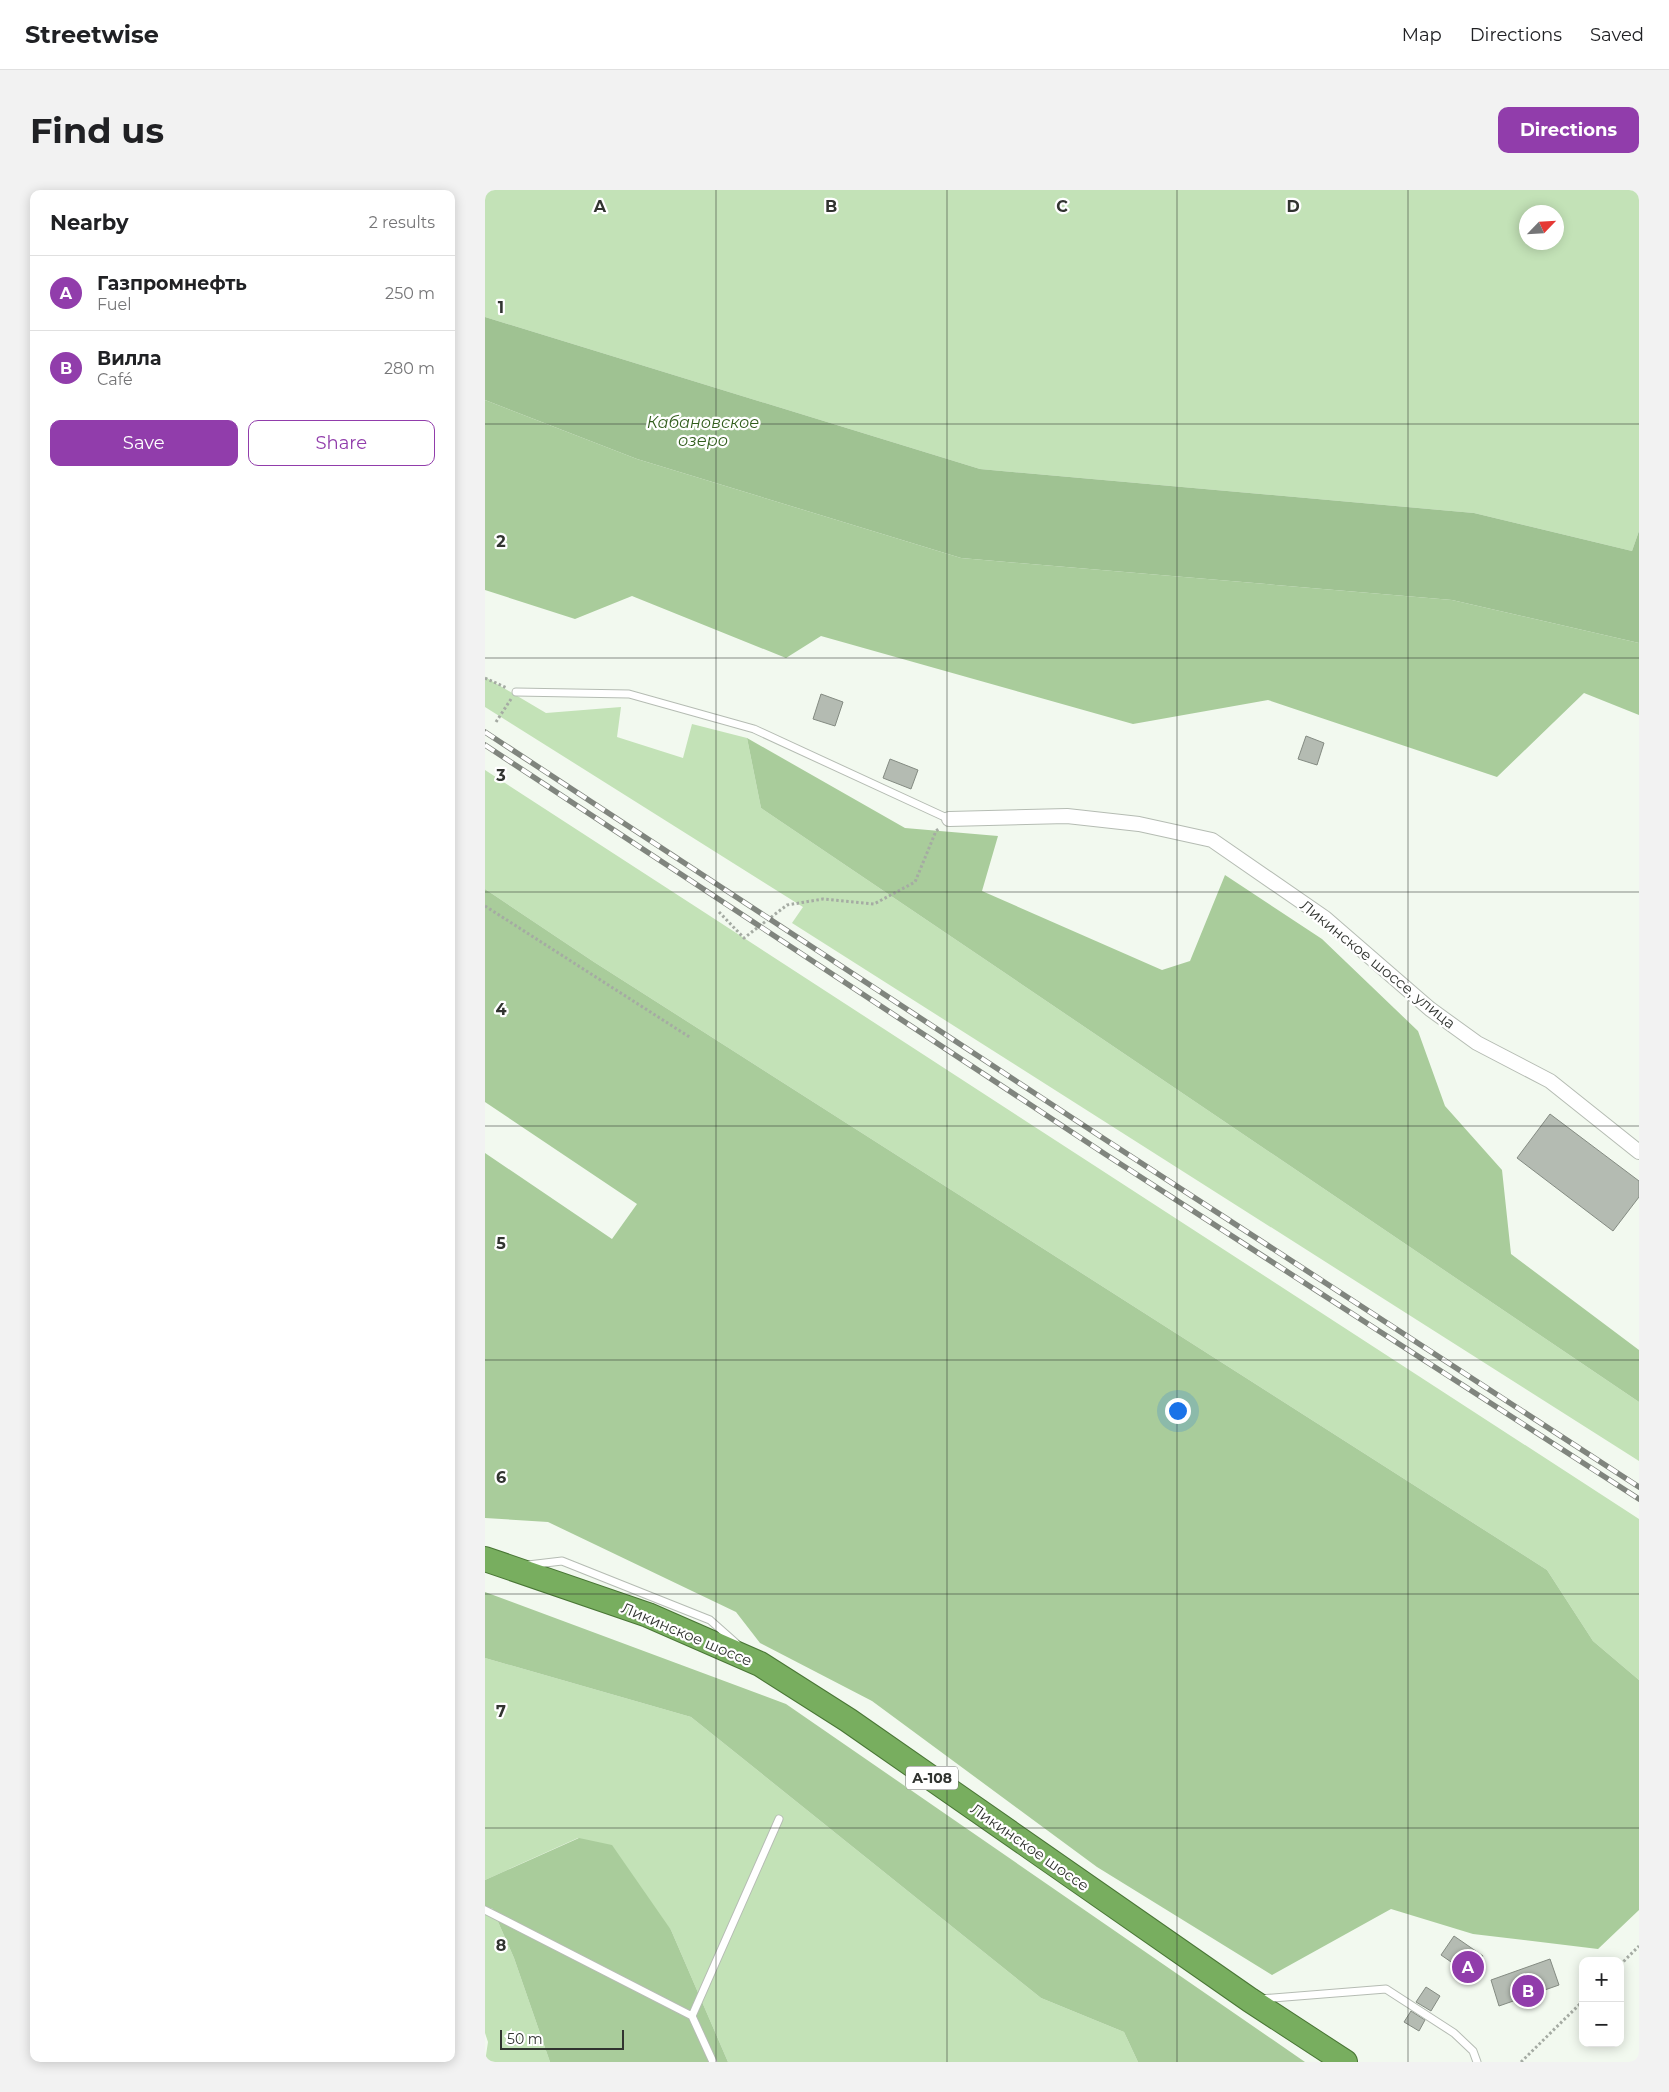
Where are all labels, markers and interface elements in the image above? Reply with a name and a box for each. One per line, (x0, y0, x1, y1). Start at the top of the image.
text: Streetwise (25, 20, 159, 49)
text: Map (1402, 24, 1442, 46)
text: Directions (1470, 24, 1562, 46)
text: Saved (1590, 24, 1644, 46)
button: Directions (1498, 107, 1639, 153)
text: Find us (30, 109, 164, 152)
text: A (593, 197, 607, 216)
text: B (825, 197, 837, 216)
text: C (1056, 197, 1068, 216)
text: D (1286, 197, 1300, 216)
north arrow (1519, 205, 1564, 250)
text: Nearby (50, 210, 129, 235)
text: 2 results (369, 213, 435, 232)
text: Газпромнефть (97, 272, 247, 295)
text: A (60, 284, 72, 303)
text: 250 m (385, 284, 435, 303)
text: Fuel (97, 295, 132, 314)
text: 1 (498, 298, 504, 317)
text: Вилла (97, 347, 161, 370)
text: B (60, 359, 72, 378)
text: 280 m (384, 359, 435, 378)
text: Café (97, 370, 133, 389)
water label: Кабановское озеро (647, 413, 759, 450)
button: Save (50, 420, 238, 466)
button: Share (248, 420, 435, 466)
text: 2 (496, 532, 506, 551)
text: 3 (495, 766, 506, 785)
street label: Ликинское шоссе, улица (1297, 896, 1459, 1032)
text: 4 (495, 1000, 507, 1019)
text: 5 (496, 1234, 506, 1253)
your location (1165, 1398, 1191, 1424)
text: 6 (496, 1468, 506, 1487)
street label: Ликинское шоссе (619, 1598, 755, 1670)
text: 7 (496, 1702, 506, 1721)
road number: А-108 (906, 1766, 958, 1790)
street label: Ликинское шоссе (967, 1799, 1093, 1895)
text: 8 (496, 1936, 506, 1955)
pin: A (1452, 1948, 1484, 1986)
map controls (1579, 1957, 1624, 2047)
button: + (1579, 1957, 1624, 2002)
pin: B (1512, 1972, 1544, 2010)
button: − (1579, 2002, 1624, 2047)
scale bar (500, 2027, 624, 2050)
text: 50 m (507, 2030, 543, 2048)

